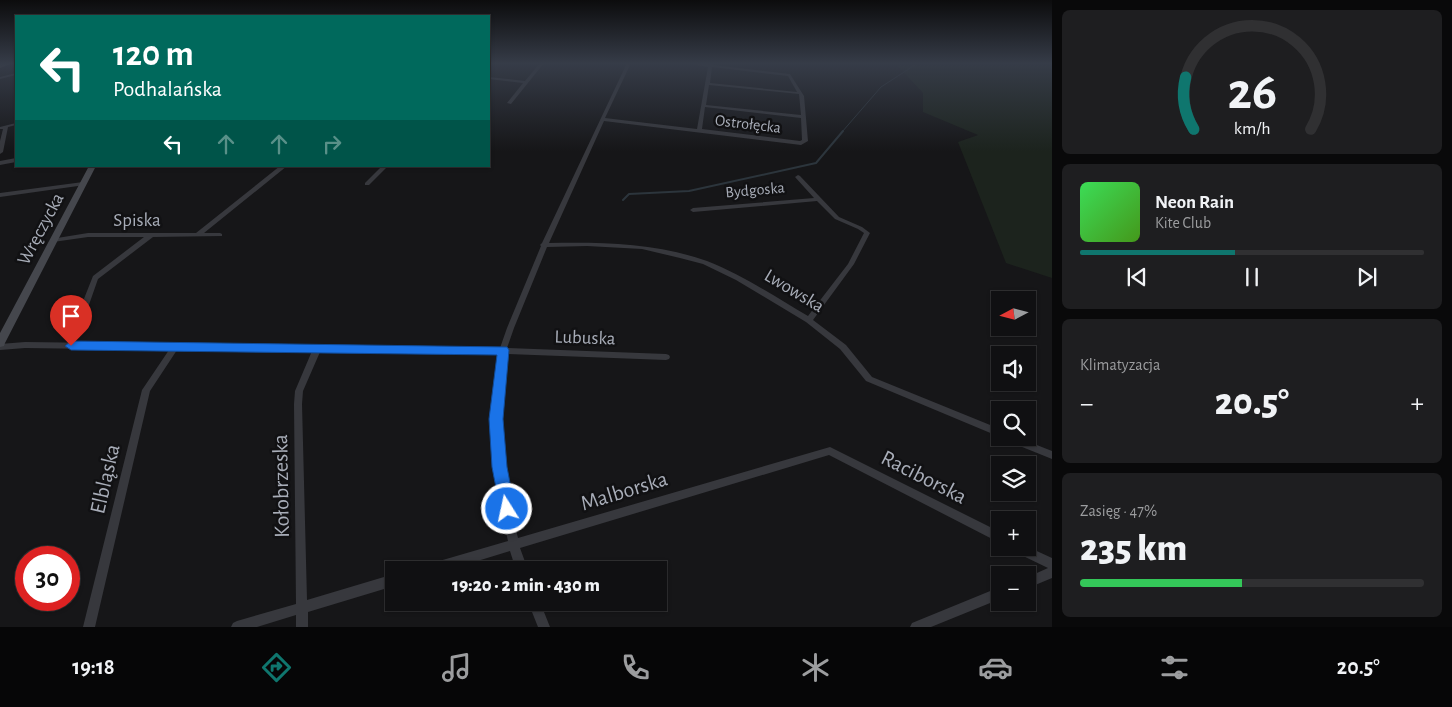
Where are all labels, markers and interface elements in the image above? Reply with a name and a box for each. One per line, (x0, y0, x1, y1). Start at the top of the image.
icon: left (30, 35, 95, 100)
text: 120 m (113, 37, 194, 72)
text: 26 (1227, 66, 1277, 118)
text: Podhalańska (113, 78, 222, 100)
street label: Ostrołęcka (714, 112, 782, 136)
text: km/h (1234, 120, 1270, 138)
icon: left (159, 130, 187, 158)
icon: ahead (212, 130, 240, 158)
icon: ahead (265, 130, 293, 158)
icon: right (318, 130, 346, 158)
street label: Bydgoska (725, 179, 785, 202)
street label: Wręczycka (14, 190, 68, 268)
text: Neon Rain (1155, 193, 1234, 212)
street label: Spiska (113, 211, 161, 230)
text: Kite Club (1155, 215, 1211, 231)
icon: previous (1123, 263, 1151, 291)
icon: pause (1238, 263, 1266, 291)
icon: next (1353, 263, 1381, 291)
street label: Lwowska (761, 266, 827, 316)
north arrow (991, 291, 1036, 336)
map controls (991, 291, 1036, 611)
pin (50, 295, 92, 346)
icon: arrive (57, 302, 85, 330)
street label: Lubuska (554, 327, 616, 349)
button: sound (991, 346, 1036, 391)
text: Klimatyzacja (1080, 357, 1160, 373)
text: 20.5° (1215, 384, 1289, 422)
text: − (1080, 390, 1093, 418)
text: + (1411, 390, 1424, 418)
button: search (991, 401, 1036, 446)
street label: Kołobrzeska (269, 434, 293, 538)
street label: Elbląska (86, 442, 124, 516)
street label: Raciborska (878, 446, 970, 508)
button: layers (991, 456, 1036, 501)
street label: Malborska (578, 467, 670, 515)
position arrow (480, 482, 532, 534)
text: Zasięg · 47% (1080, 503, 1157, 519)
button: + (991, 511, 1036, 556)
text: 235 km (1080, 530, 1187, 568)
speed limit sign: 30 (15, 546, 80, 611)
button: − (991, 566, 1036, 611)
text: 19:20 · 2 min · 430 m (452, 576, 600, 595)
icon: directions (259, 650, 294, 685)
icon: music (439, 650, 474, 685)
icon: phone (618, 650, 653, 685)
icon: climate (798, 650, 833, 685)
icon: car (978, 650, 1013, 685)
icon: filters (1157, 650, 1192, 685)
text: 19:18 (72, 656, 115, 678)
text: 20.5° (1337, 656, 1380, 678)

